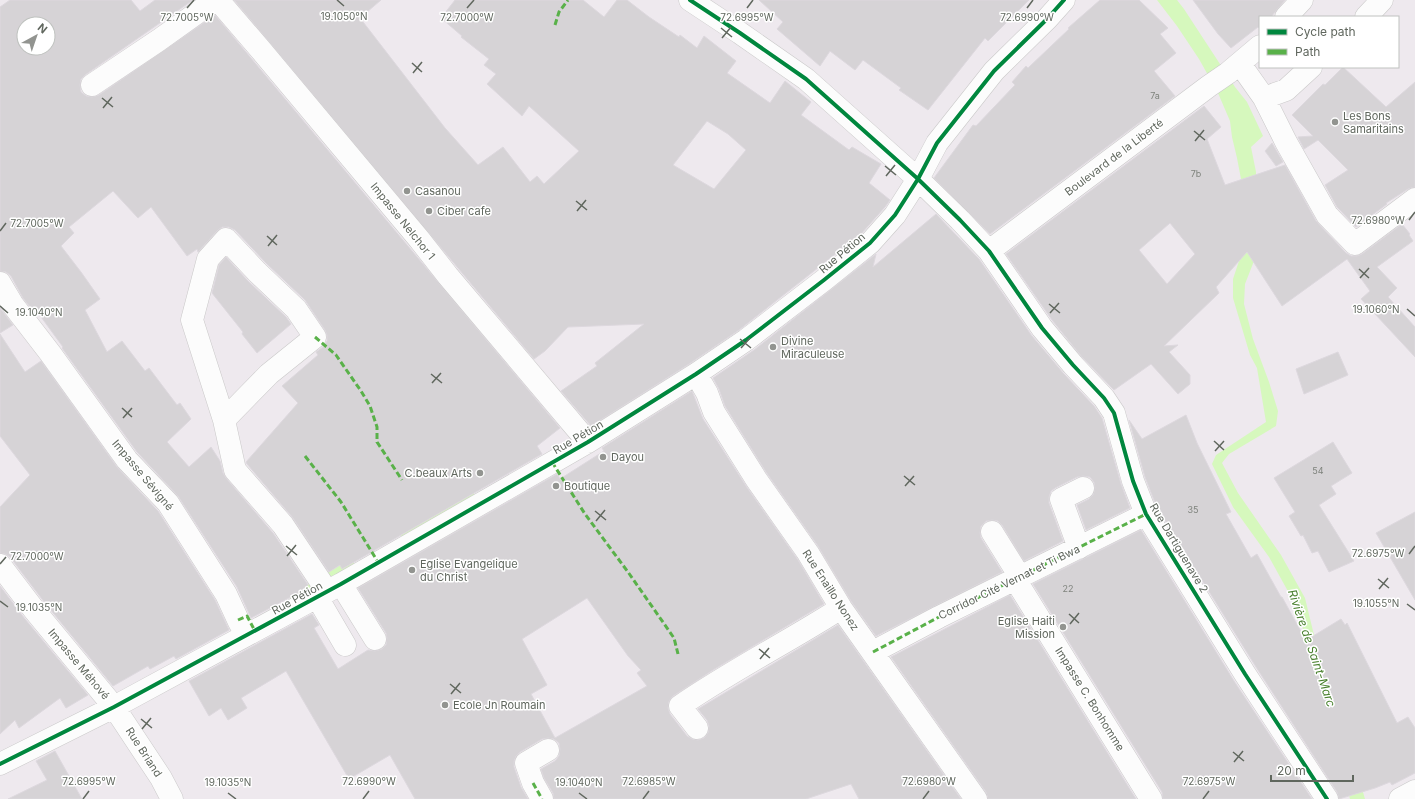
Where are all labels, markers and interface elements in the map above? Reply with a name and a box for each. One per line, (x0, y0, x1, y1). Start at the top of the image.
text: 19.1050°N (321, 10, 367, 22)
text: 72.7005°W (160, 11, 214, 23)
text: 72.7000°W (440, 11, 494, 23)
text: 72.6995°W (720, 11, 774, 23)
text: 72.6990°W (1000, 11, 1054, 23)
north arrow (16, 16, 56, 56)
legend (1259, 16, 1399, 68)
text: N (35, 20, 50, 36)
text: Cycle path (1295, 24, 1356, 39)
text: Path (1295, 44, 1320, 59)
house number: 7a (1150, 90, 1160, 101)
place label: Les Bons Samaritains (1343, 109, 1404, 136)
street label: Boulevard de la Liberté (1062, 115, 1166, 199)
marker: Les Bons Samaritains (1330, 117, 1340, 127)
house number: 7b (1191, 168, 1202, 179)
street label: Impasse Nelchor 1 (368, 180, 438, 262)
place label: Casanou (415, 184, 461, 198)
marker: Casanou (402, 186, 412, 196)
place label: Ciber cafe (437, 204, 491, 218)
marker: Ciber cafe (424, 206, 434, 216)
text: 72.6980°W (1351, 214, 1405, 226)
text: 72.7005°W (10, 217, 64, 229)
street label: Rue Pétion (816, 230, 868, 276)
text: 19.1060°N (1352, 303, 1400, 315)
text: 19.1040°N (15, 306, 63, 318)
place label: Divine Miraculeuse (781, 334, 845, 361)
marker: Divine Miraculeuse (768, 342, 778, 352)
street label: Rue Pétion (550, 417, 606, 457)
street label: Impasse Sévigné (109, 437, 177, 513)
place label: Dayou (611, 450, 644, 464)
marker: Dayou (598, 452, 608, 462)
house number: 54 (1312, 465, 1324, 476)
place label: C.beaux Arts (405, 466, 472, 480)
marker: C.beaux Arts (475, 468, 485, 478)
place label: Boutique (564, 479, 610, 493)
marker: Boutique (551, 481, 561, 491)
street label: Rue Dartiguenave 2 (1147, 501, 1211, 595)
house number: 35 (1187, 504, 1199, 515)
street label: Corridor Cité Vernat et Ti Bwa (936, 542, 1082, 622)
street label: Rue Enaillo Nonez (800, 547, 862, 633)
text: 72.6975°W (1352, 547, 1404, 559)
text: 72.7000°W (10, 550, 64, 562)
place label: Eglise Evangelique du Christ (420, 557, 518, 584)
marker: Eglise Evangelique du Christ (407, 565, 417, 575)
street label: Rue Pétion (269, 578, 325, 618)
house number: 22 (1063, 583, 1073, 594)
water label: Rivière de Saint-Marc (1285, 587, 1339, 709)
text: 19.1055°N (1353, 597, 1399, 609)
text: 19.1035°N (16, 601, 62, 613)
place label: Eglise Haiti Mission (998, 614, 1055, 641)
marker: Eglise Haiti Mission (1058, 622, 1068, 632)
street label: Impasse Méhové (45, 626, 113, 702)
street label: Impasse C. Bonhomme (1052, 644, 1128, 754)
place label: Ecole Jn Roumain (453, 698, 546, 712)
marker: Ecole Jn Roumain (440, 700, 450, 710)
street label: Rue Briand (123, 724, 165, 780)
scale bar (1271, 757, 1353, 783)
text: 20 m (1277, 763, 1306, 778)
text: 72.6995°W (62, 775, 116, 787)
text: 72.6990°W (342, 775, 396, 787)
text: 72.6985°W (622, 775, 676, 787)
text: 72.6980°W (902, 775, 956, 787)
text: 72.6975°W (1183, 775, 1235, 787)
text: 19.1035°N (205, 776, 251, 788)
text: 19.1040°N (555, 776, 603, 788)

